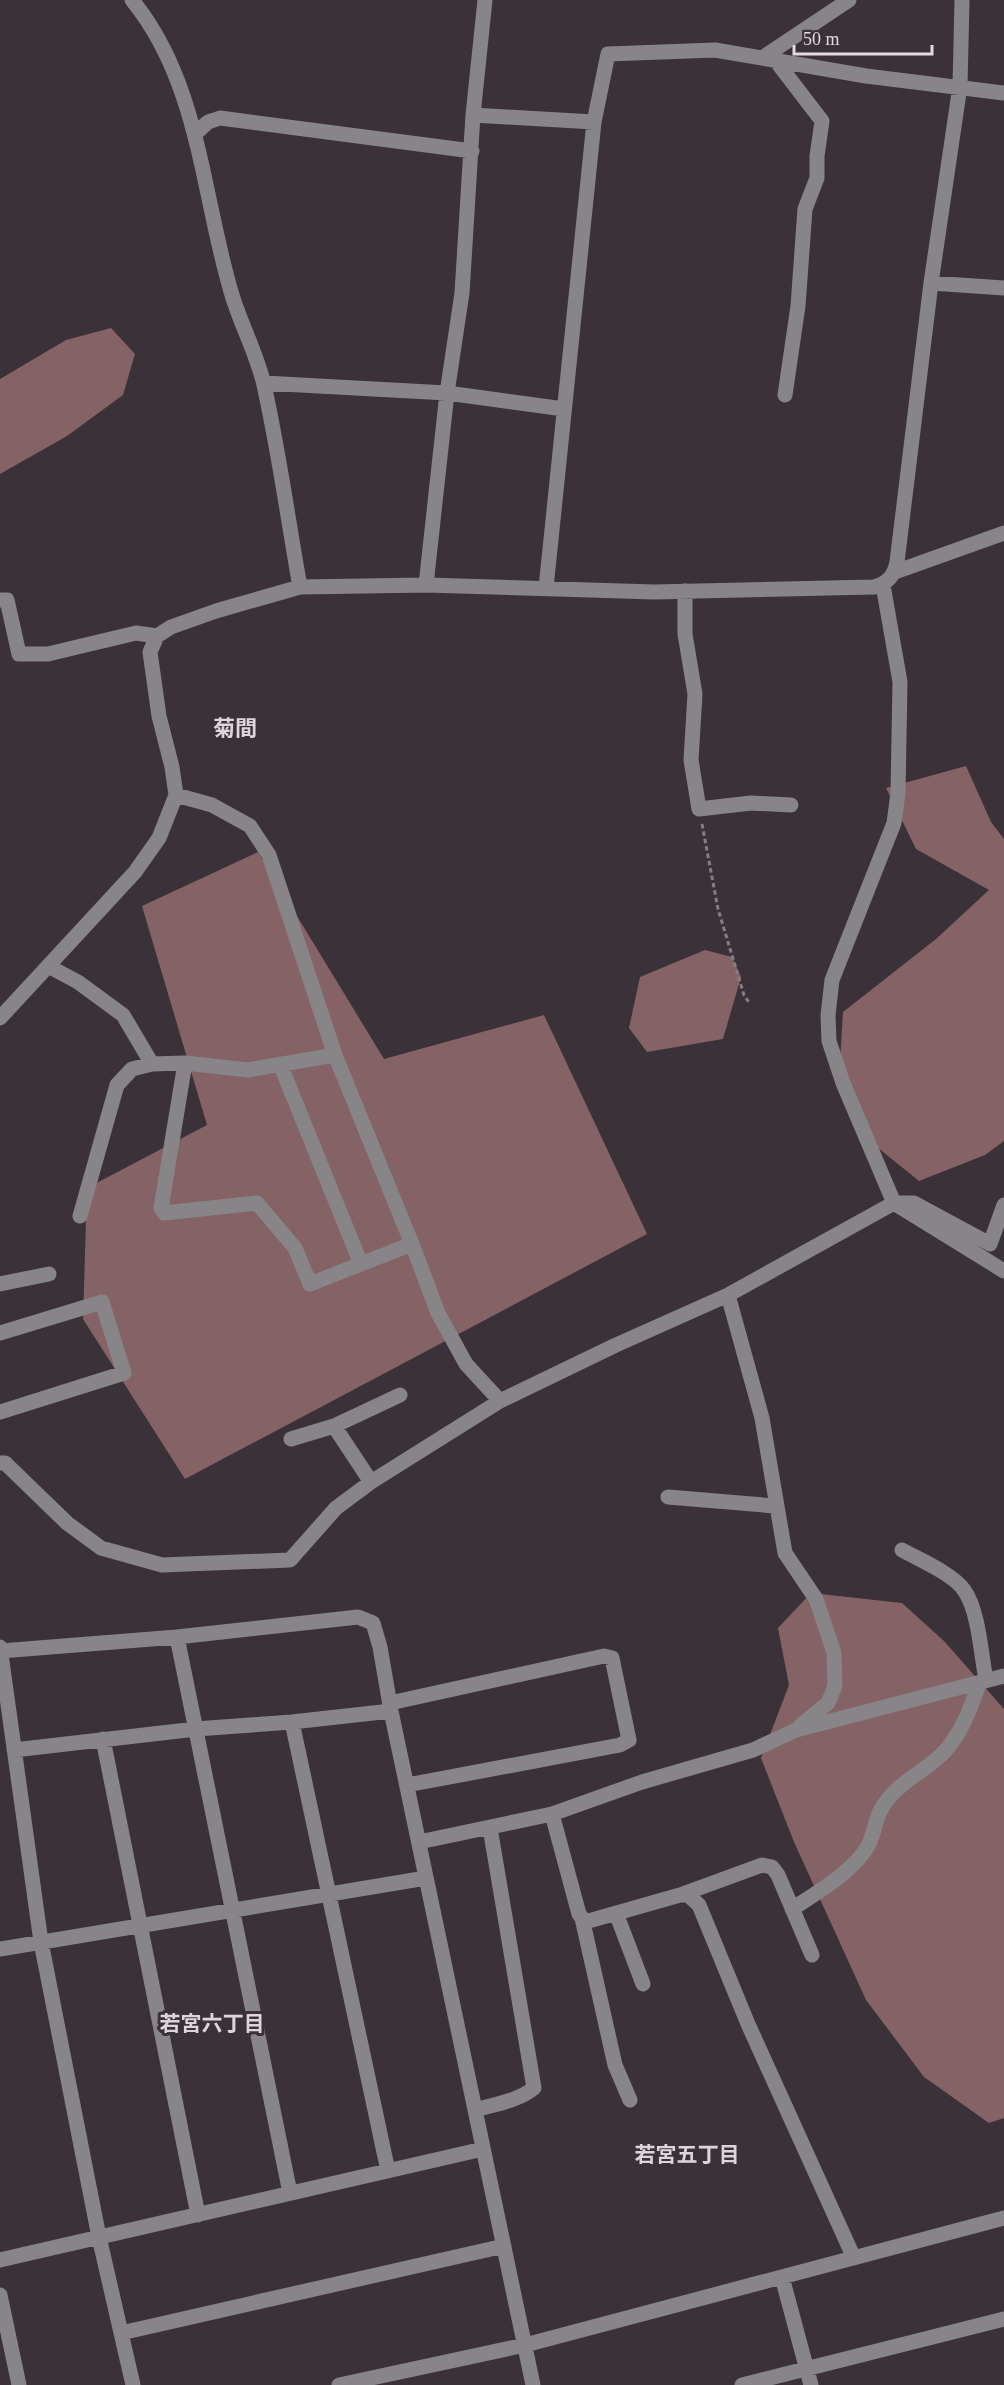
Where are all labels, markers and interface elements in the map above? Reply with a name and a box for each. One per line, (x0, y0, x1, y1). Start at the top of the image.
scale bar (794, 18, 932, 56)
text: 50 m (803, 29, 840, 49)
district label: 菊間 (213, 716, 257, 741)
district label: 若宮六丁目 (160, 2012, 265, 2036)
district label: 若宮五丁目 (635, 2143, 740, 2167)

